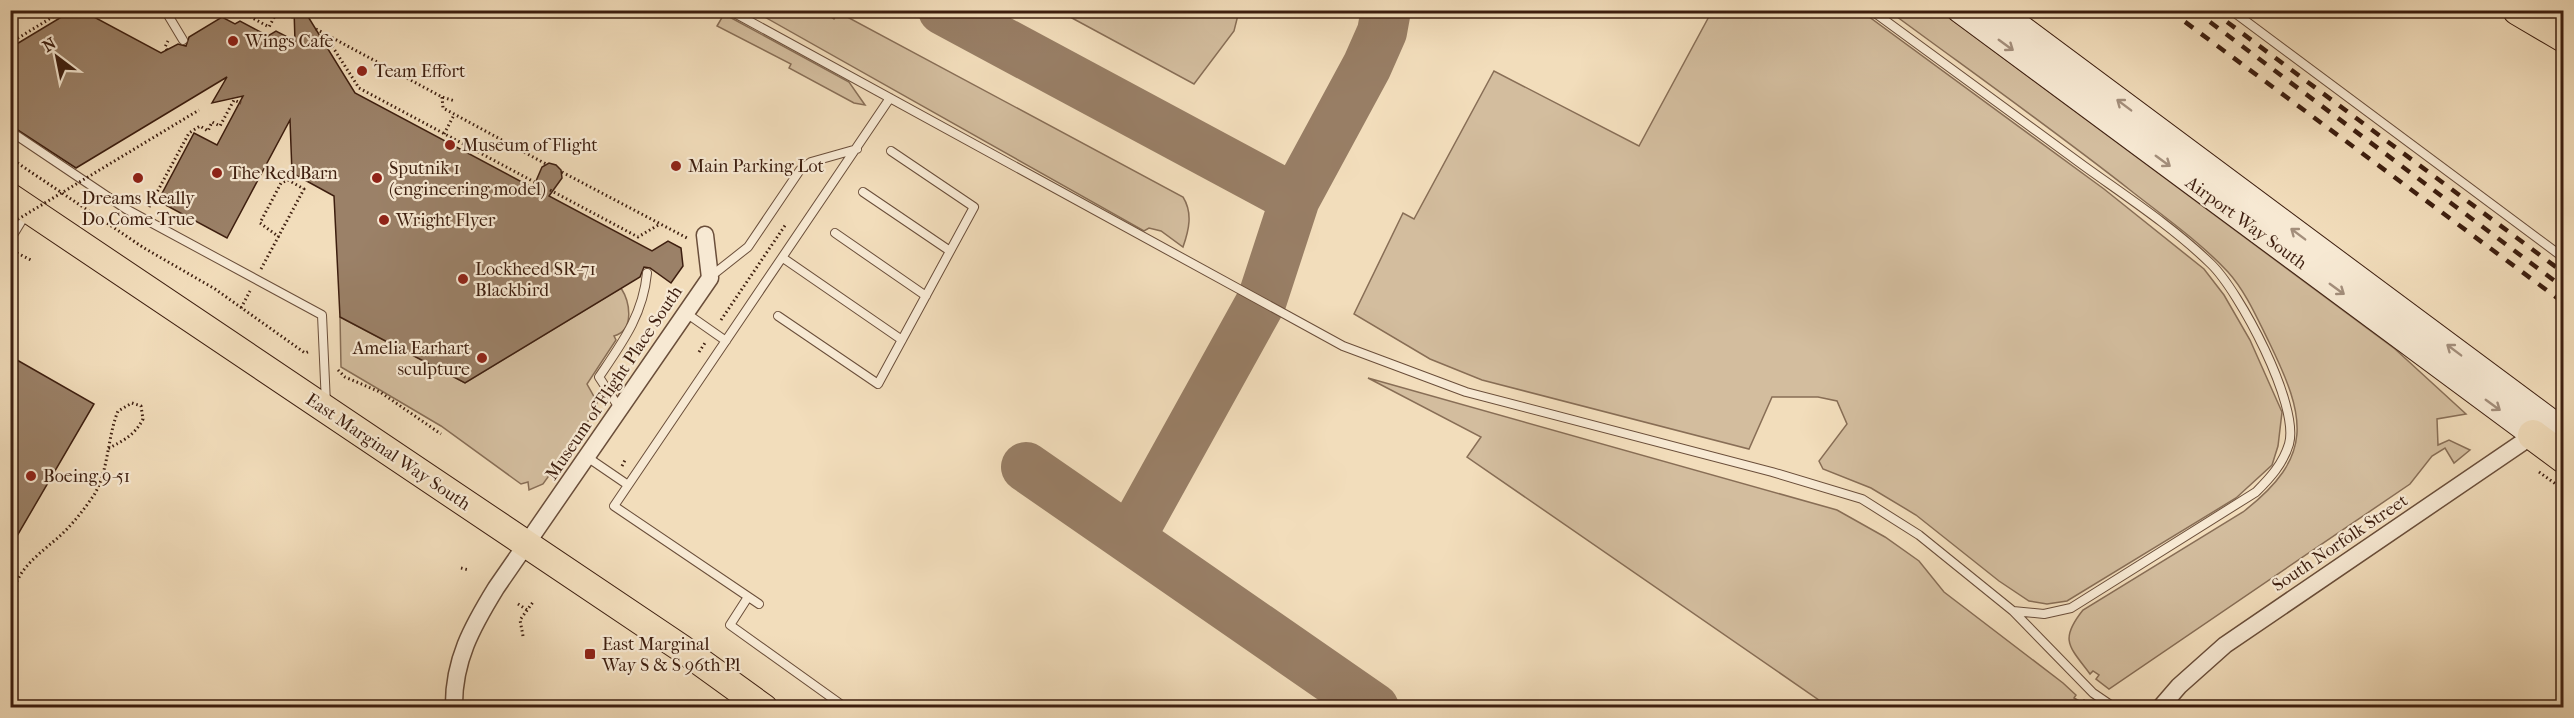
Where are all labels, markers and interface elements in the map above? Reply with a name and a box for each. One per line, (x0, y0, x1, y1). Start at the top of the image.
north arrow (27, 27, 87, 87)
place label: Wings Cafe (244, 31, 334, 52)
text: N (39, 33, 60, 56)
marker: Wings Cafe (226, 34, 240, 48)
one-way arrow (1998, 39, 2014, 51)
place label: Team Effort (374, 61, 466, 82)
marker: Team Effort (355, 64, 369, 78)
one-way arrow (2117, 98, 2133, 111)
place label: Museum of Flight (462, 135, 598, 156)
marker: Museum of Flight (443, 138, 457, 152)
one-way arrow (2154, 155, 2170, 167)
place label: Main Parking Lot (688, 156, 824, 177)
place label: Sputnik 1 (engineering model) (389, 158, 546, 200)
marker: Main Parking Lot (669, 159, 683, 173)
place label: The Red Barn (229, 163, 338, 184)
marker: The Red Barn (210, 166, 224, 180)
marker: Dreams Really Do Come True (131, 171, 145, 185)
marker: Sputnik 1 (engineering model) (370, 171, 384, 185)
street label: Airport Way South (2180, 171, 2311, 274)
place label: Dreams Really Do Come True (81, 188, 196, 230)
place label: Wright Flyer (395, 210, 496, 231)
marker: Wright Flyer (377, 213, 391, 227)
one-way arrow (2290, 227, 2306, 240)
place label: Lockheed SR-71 Blackbird (475, 259, 596, 301)
marker: Lockheed SR-71 Blackbird (456, 272, 470, 286)
street label: Museum of Flight Place South (541, 282, 687, 484)
one-way arrow (2328, 283, 2344, 296)
place label: Amelia Earhart sculpture (352, 338, 471, 380)
one-way arrow (2446, 344, 2462, 357)
marker: Amelia Earhart sculpture (475, 351, 489, 365)
street label: East Marginal Way South (302, 389, 474, 515)
one-way arrow (2485, 399, 2501, 412)
place label: Boeing 9-51 (43, 466, 130, 487)
marker: Boeing 9-51 (24, 469, 38, 483)
street label: South Norfolk Street (2268, 490, 2412, 596)
place label: East Marginal Way S & S 96th Pl (601, 634, 740, 676)
marker: East Marginal Way S & S 96th Pl (583, 647, 597, 661)

